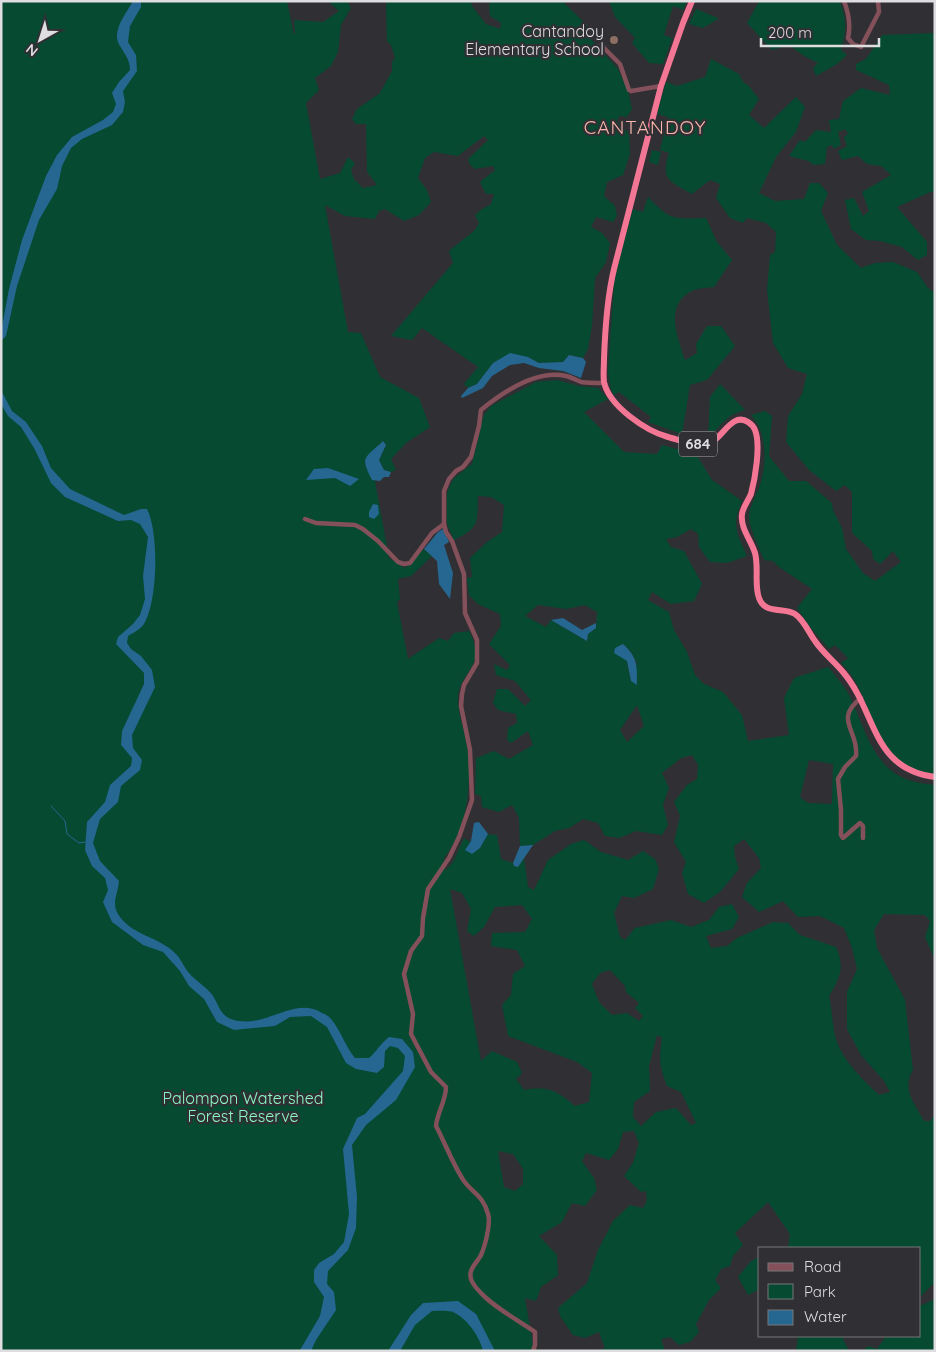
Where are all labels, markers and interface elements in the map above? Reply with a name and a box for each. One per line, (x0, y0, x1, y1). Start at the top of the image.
north arrow (15, 15, 65, 65)
scale bar (761, 15, 878, 47)
place label: Cantandoy Elementary School (465, 21, 604, 59)
text: 200 m (768, 23, 812, 42)
marker: Cantandoy Elementary School (608, 34, 620, 46)
text: N (22, 40, 41, 60)
district label: CANTANDOY (584, 115, 706, 139)
road number: 684 (679, 432, 717, 456)
park label: Palompon Watershed Forest Reserve (163, 1088, 323, 1126)
legend (758, 1247, 921, 1337)
text: Road (804, 1257, 841, 1276)
text: Park (804, 1282, 836, 1301)
text: Water (804, 1307, 847, 1326)

